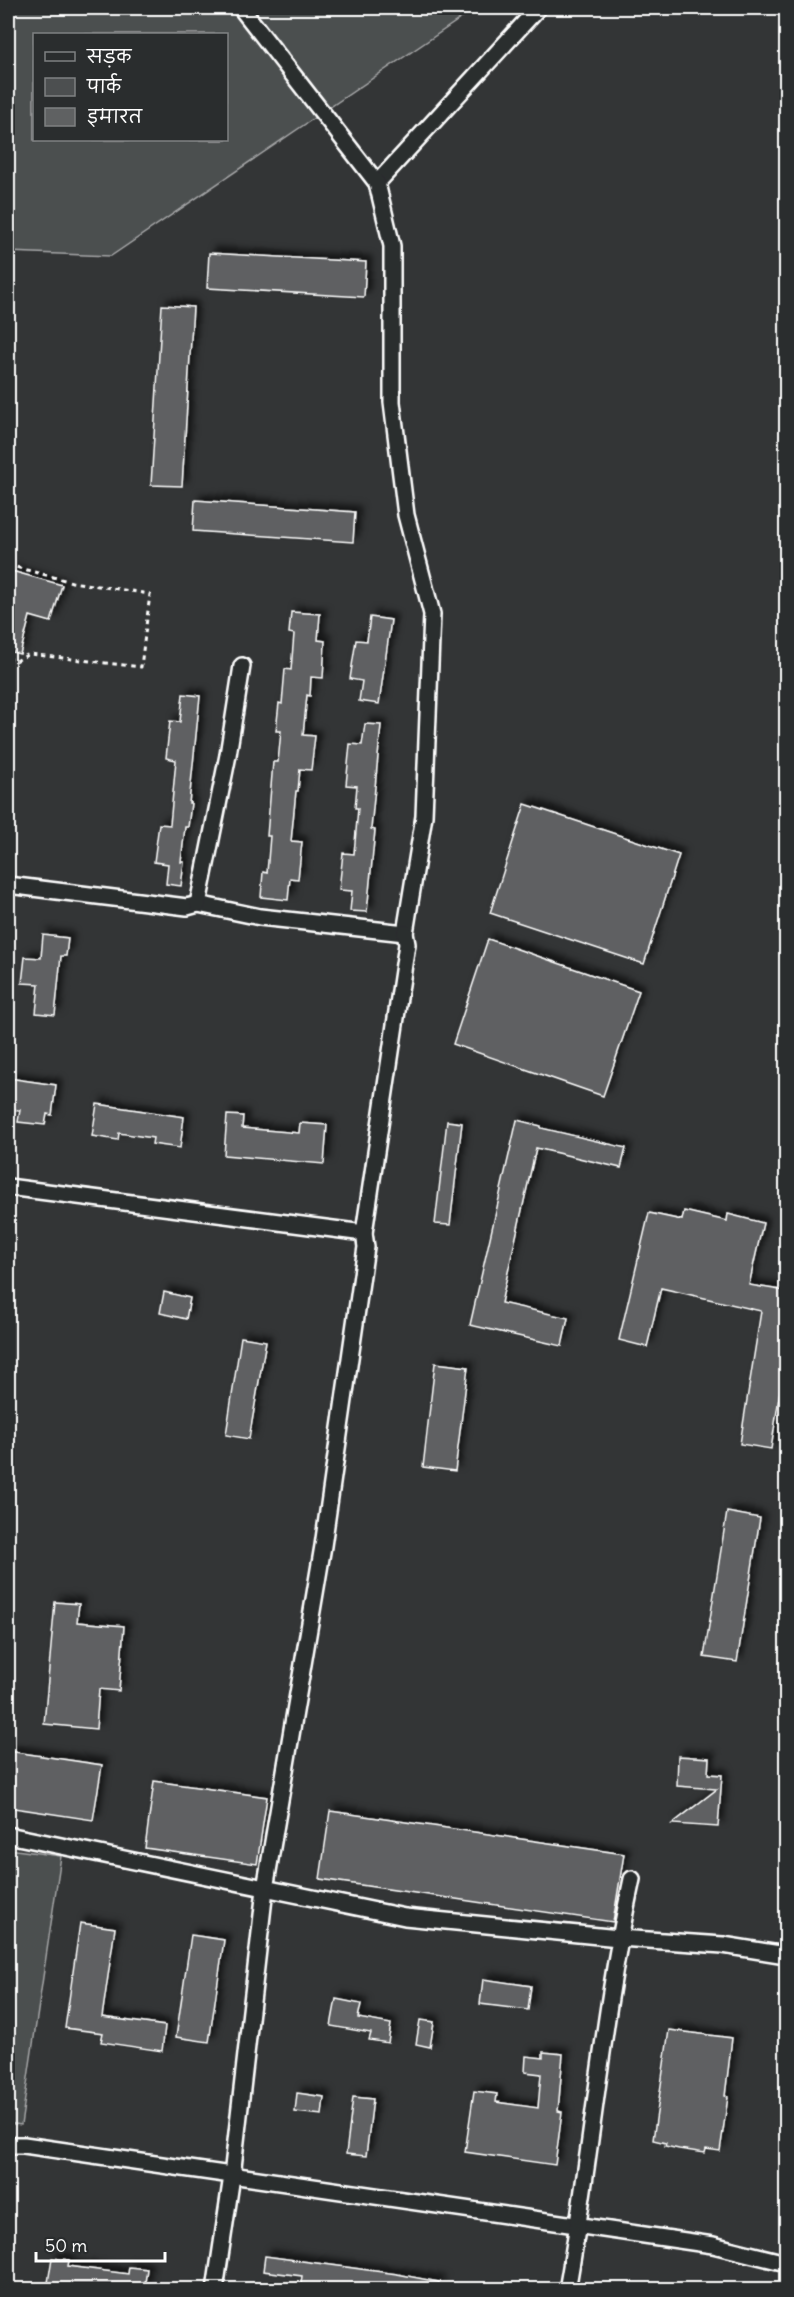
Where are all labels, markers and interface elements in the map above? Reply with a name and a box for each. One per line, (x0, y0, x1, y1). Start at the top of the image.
legend (33, 33, 228, 141)
text: सड़क (86, 45, 132, 68)
text: पार्क (86, 73, 122, 98)
text: इमारत (87, 105, 143, 128)
scale bar (36, 2225, 165, 2263)
text: 50 m (45, 2234, 87, 2257)

